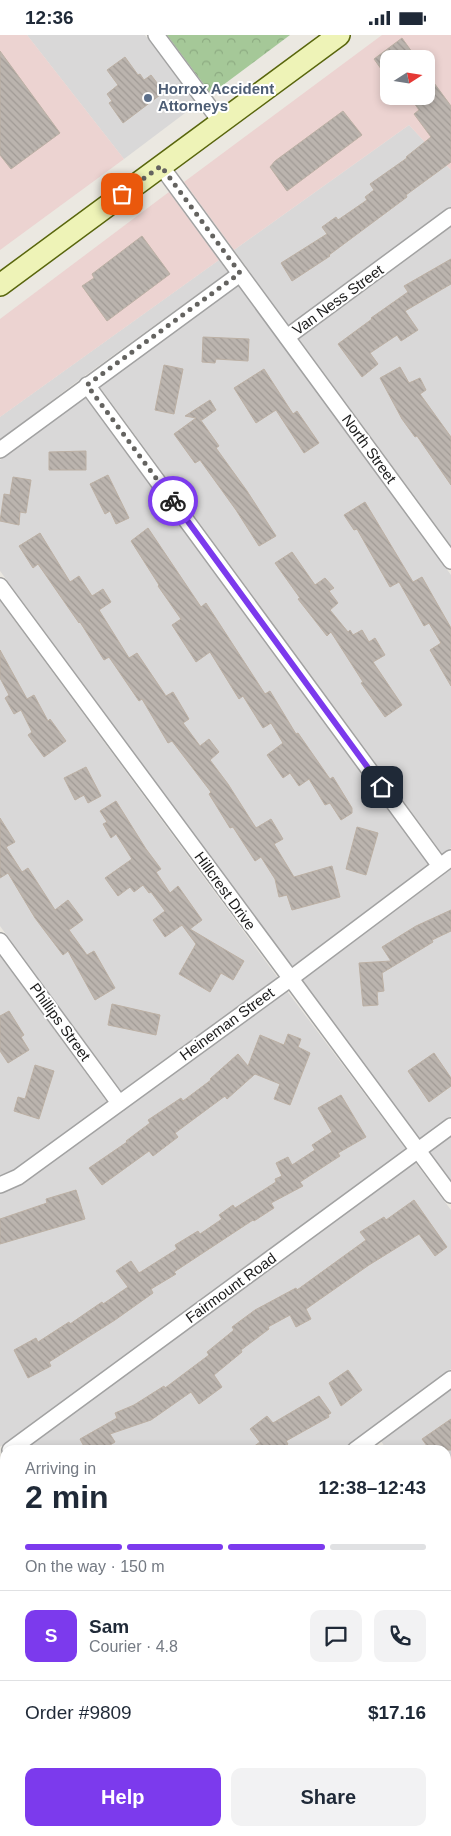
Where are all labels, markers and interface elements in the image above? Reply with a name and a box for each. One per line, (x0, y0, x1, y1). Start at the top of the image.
text: 12:36 (25, 7, 74, 28)
north arrow (380, 50, 435, 105)
map controls (380, 50, 435, 105)
place label: Horrox Accident Attorneys (158, 80, 274, 114)
marker: Horrox Accident Attorneys (142, 92, 154, 104)
pin (101, 173, 143, 215)
icon: bag (108, 180, 136, 208)
street label: Van Ness Street (289, 260, 387, 338)
street label: North Street (339, 411, 401, 487)
courier (148, 476, 198, 526)
icon: bike (159, 487, 187, 515)
pin (361, 766, 403, 808)
icon: home (368, 773, 396, 801)
street label: Hillcrest Drive (191, 848, 259, 933)
street label: Phillips Street (27, 980, 95, 1064)
street label: Heineman Street (176, 983, 278, 1064)
street label: Fairmount Road (182, 1249, 279, 1326)
text: Arriving in (25, 1460, 96, 1477)
text: 12:38–12:43 (318, 1477, 426, 1498)
text: 2 min (25, 1479, 109, 1515)
text: On the way · 150 m (25, 1558, 165, 1575)
button: chat (310, 1610, 362, 1662)
button: phone (374, 1610, 426, 1662)
text: Sam (89, 1616, 129, 1637)
text: S (45, 1625, 57, 1646)
text: Courier · 4.8 (89, 1638, 178, 1655)
text: Order #9809 (25, 1702, 132, 1723)
text: $17.16 (368, 1702, 426, 1723)
button: Help (25, 1768, 221, 1826)
button: Share (231, 1768, 426, 1826)

